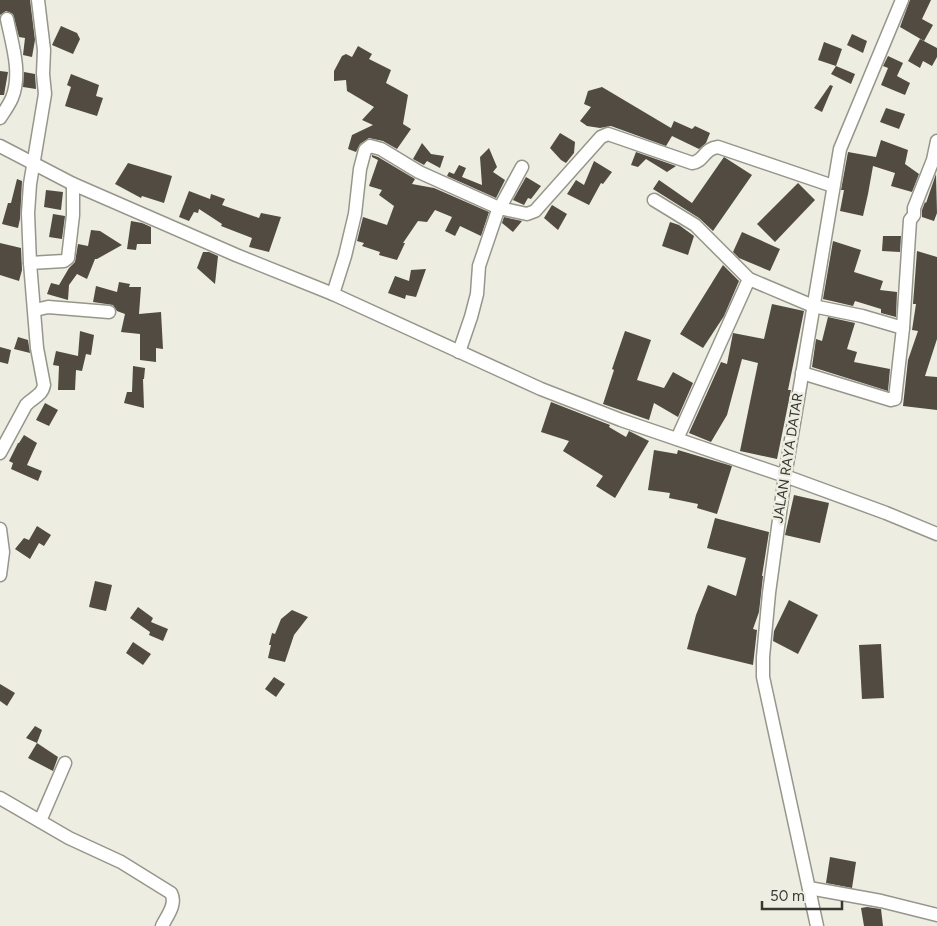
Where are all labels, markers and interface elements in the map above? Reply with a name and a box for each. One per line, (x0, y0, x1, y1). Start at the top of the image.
street label: JALAN RAYA DATAR (769, 392, 807, 524)
scale bar (762, 878, 842, 910)
text: 50 m (770, 887, 805, 905)

